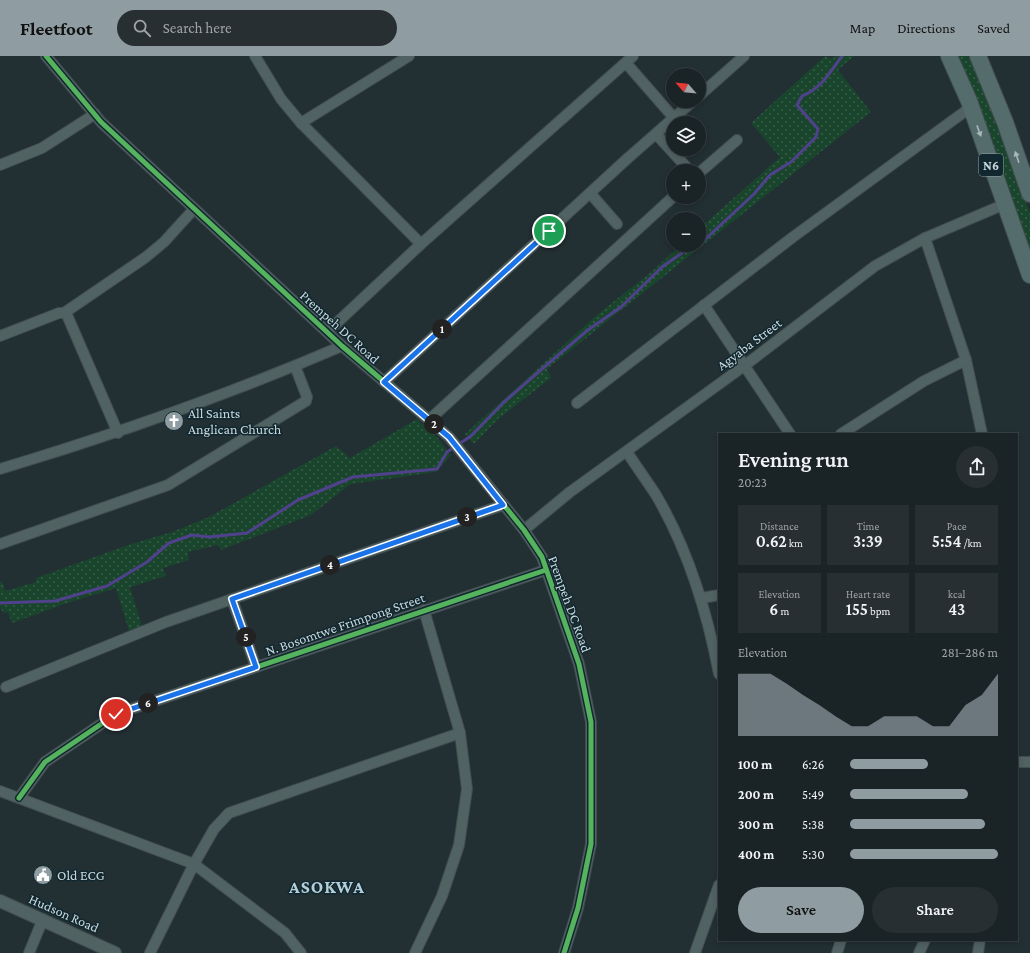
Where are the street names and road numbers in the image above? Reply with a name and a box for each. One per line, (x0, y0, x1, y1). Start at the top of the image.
road number: N6 (979, 154, 1003, 176)
street label: Prempeh DC Road (297, 287, 383, 367)
street label: Agyaba Street (714, 314, 785, 373)
street label: Prempeh DC Road (545, 554, 595, 655)
street label: N. Bosomtwe Frimpong Street (263, 589, 427, 659)
street label: Hudson Road (27, 890, 102, 936)

